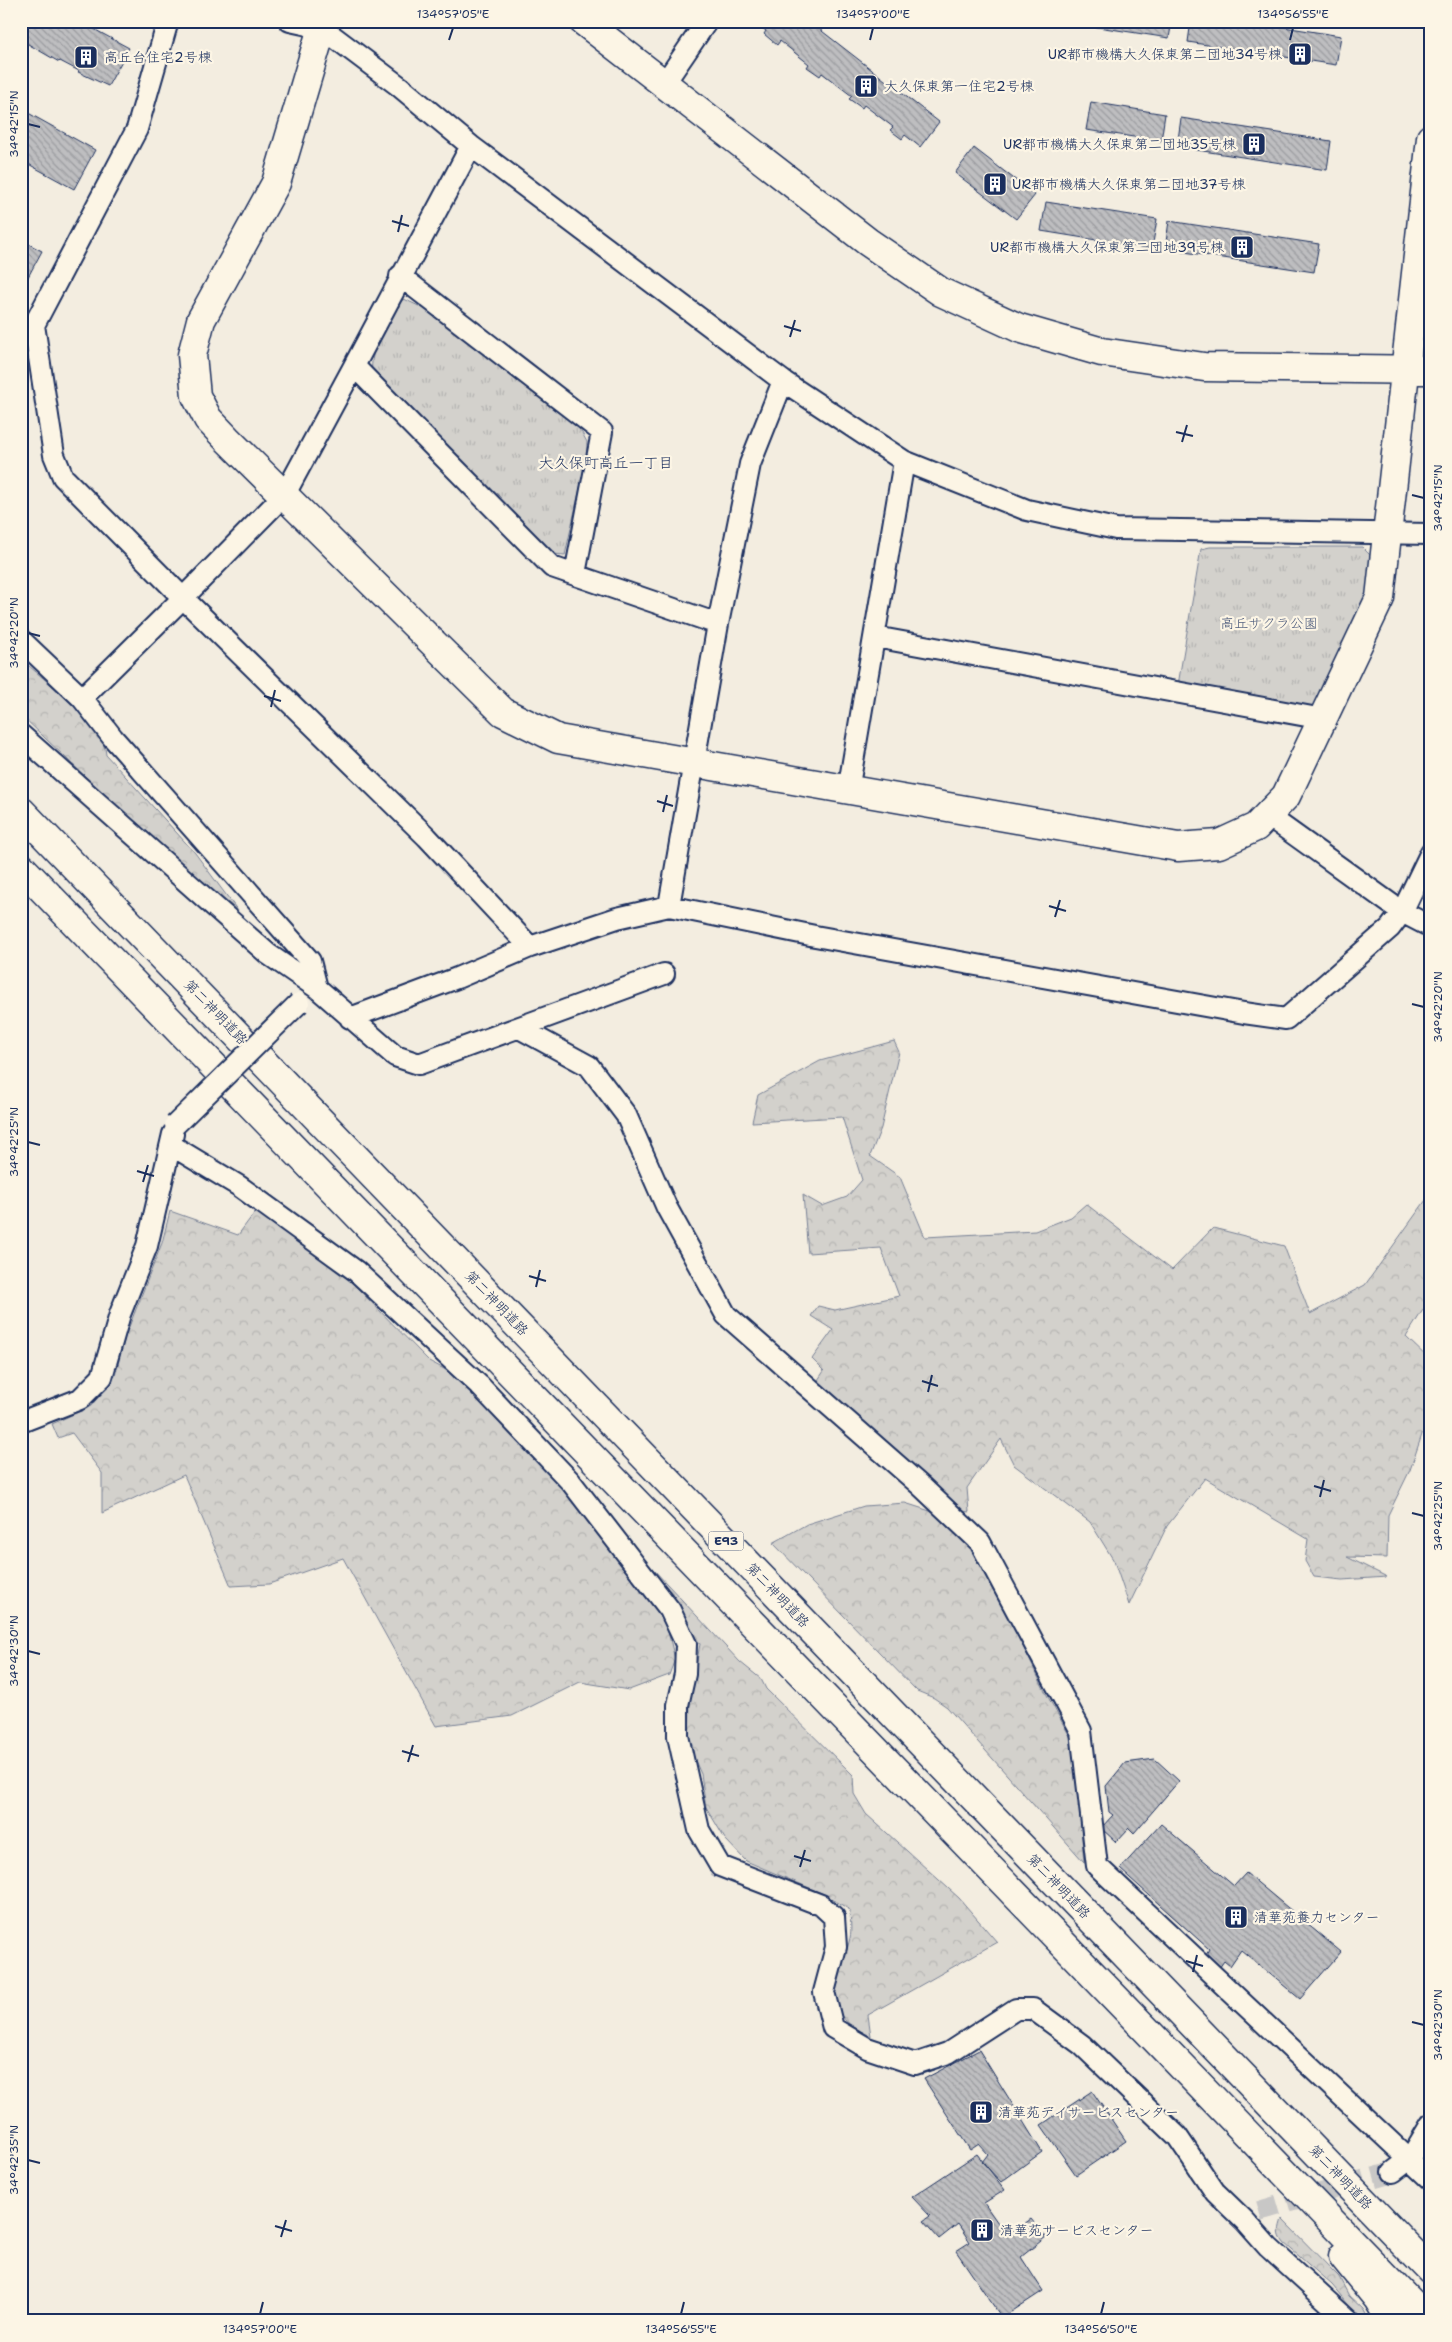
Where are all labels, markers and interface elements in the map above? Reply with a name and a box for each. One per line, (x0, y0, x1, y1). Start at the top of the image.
text: 134°57'05"E (417, 6, 489, 22)
text: 134°57'00"E (836, 6, 910, 22)
text: 134°56'55"E (1257, 6, 1329, 22)
building icon: UR都市機構大久保東第二団地34号棟 (1287, 41, 1313, 67)
building icon: 高丘台住宅2号棟 (73, 44, 99, 70)
place label: UR都市機構大久保東第二団地34号棟 (1048, 45, 1283, 63)
place label: 高丘台住宅2号棟 (104, 48, 213, 66)
building icon: 大久保東第一住宅2号棟 (853, 73, 879, 99)
place label: 大久保東第一住宅2号棟 (884, 77, 1035, 95)
text: 34°42'15"N (6, 90, 22, 158)
building icon: UR都市機構大久保東第二団地35号棟 (1241, 131, 1267, 157)
place label: UR都市機構大久保東第二団地35号棟 (1003, 135, 1237, 153)
building icon: UR都市機構大久保東第二団地37号棟 (982, 171, 1008, 197)
place label: UR都市機構大久保東第二団地37号棟 (1012, 175, 1246, 193)
building icon: UR都市機構大久保東第二団地39号棟 (1229, 234, 1255, 260)
place label: UR都市機構大久保東第二団地39号棟 (990, 238, 1225, 256)
district label: 大久保町高丘一丁目 (538, 453, 674, 473)
text: 34°42'15"N (1430, 464, 1446, 532)
text: 34°42'20"N (6, 597, 22, 669)
park label: 高丘サクラ公園 (1220, 614, 1318, 632)
text: 34°42'20"N (1430, 971, 1446, 1043)
street label: 第二神明道路 (180, 976, 252, 1048)
text: 34°42'25"N (6, 1107, 22, 1177)
street label: 第二神明道路 (461, 1267, 533, 1339)
text: 34°42'25"N (1430, 1481, 1446, 1551)
road number: E93 (708, 1532, 744, 1550)
street label: 第二神明道路 (742, 1559, 814, 1631)
text: 34°42'30"N (6, 1615, 22, 1687)
street label: 第二神明道路 (1023, 1850, 1095, 1922)
building icon: 清華苑養力センター (1223, 1904, 1249, 1930)
place label: 清華苑養力センター (1254, 1908, 1379, 1926)
text: 34°42'30"N (1430, 1989, 1446, 2061)
building icon: 清華苑デイサービスセンター (968, 2099, 994, 2125)
place label: 清華苑デイサービスセンター (998, 2103, 1179, 2121)
text: 34°42'35"N (6, 2125, 22, 2195)
street label: 第二神明道路 (1305, 2141, 1377, 2213)
building icon: 清華苑サービスセンター (969, 2217, 995, 2243)
place label: 清華苑サービスセンター (1000, 2221, 1153, 2239)
text: 134°57'00"E (223, 2321, 297, 2337)
text: 134°56'55"E (645, 2321, 717, 2337)
text: 134°56'50"E (1065, 2321, 1137, 2337)

